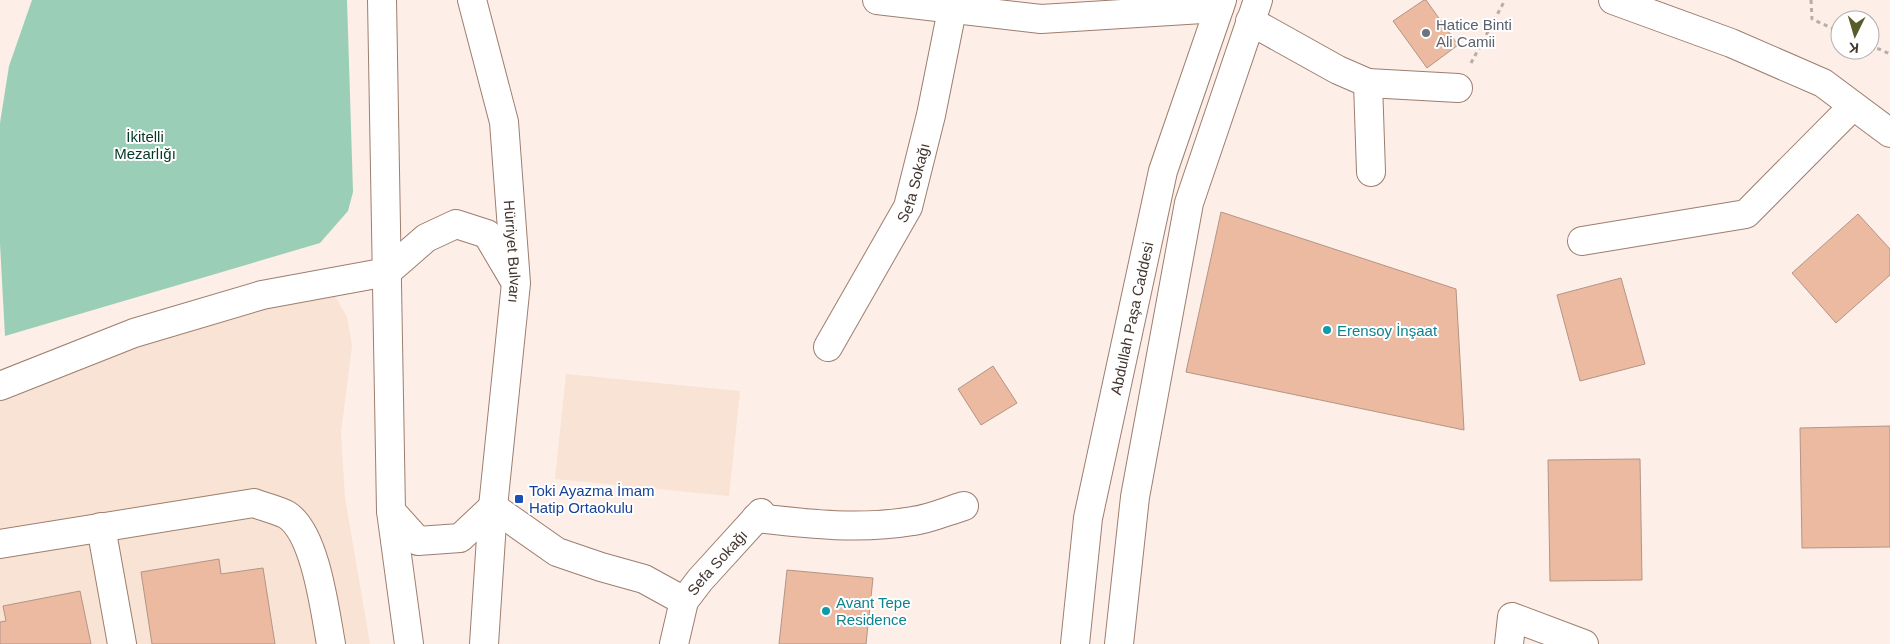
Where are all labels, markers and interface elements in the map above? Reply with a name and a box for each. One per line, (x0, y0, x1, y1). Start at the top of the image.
north arrow (1830, 10, 1880, 60)
place label: Hatice Binti Ali Camii (1436, 16, 1512, 50)
marker: Hatice Binti Ali Camii (1420, 27, 1432, 39)
text: K (1848, 40, 1860, 56)
park label: İkitelli Mezarlığı (114, 128, 176, 162)
street label: Sefa Sokağı (893, 141, 932, 225)
street label: Hürriyet Bulvarı (501, 199, 525, 304)
street label: Abdullah Paşa Caddesi (1106, 240, 1156, 396)
place label: Erensoy İnşaat (1337, 322, 1438, 339)
marker: Erensoy İnşaat (1321, 324, 1333, 336)
place label: Toki Ayazma İmam Hatip Ortaokulu (529, 482, 655, 516)
marker: Toki Ayazma İmam Hatip Ortaokulu (513, 493, 525, 505)
street label: Sefa Sokağı (683, 526, 750, 598)
place label: Avant Tepe Residence (836, 594, 911, 628)
marker: Avant Tepe Residence (820, 605, 832, 617)

